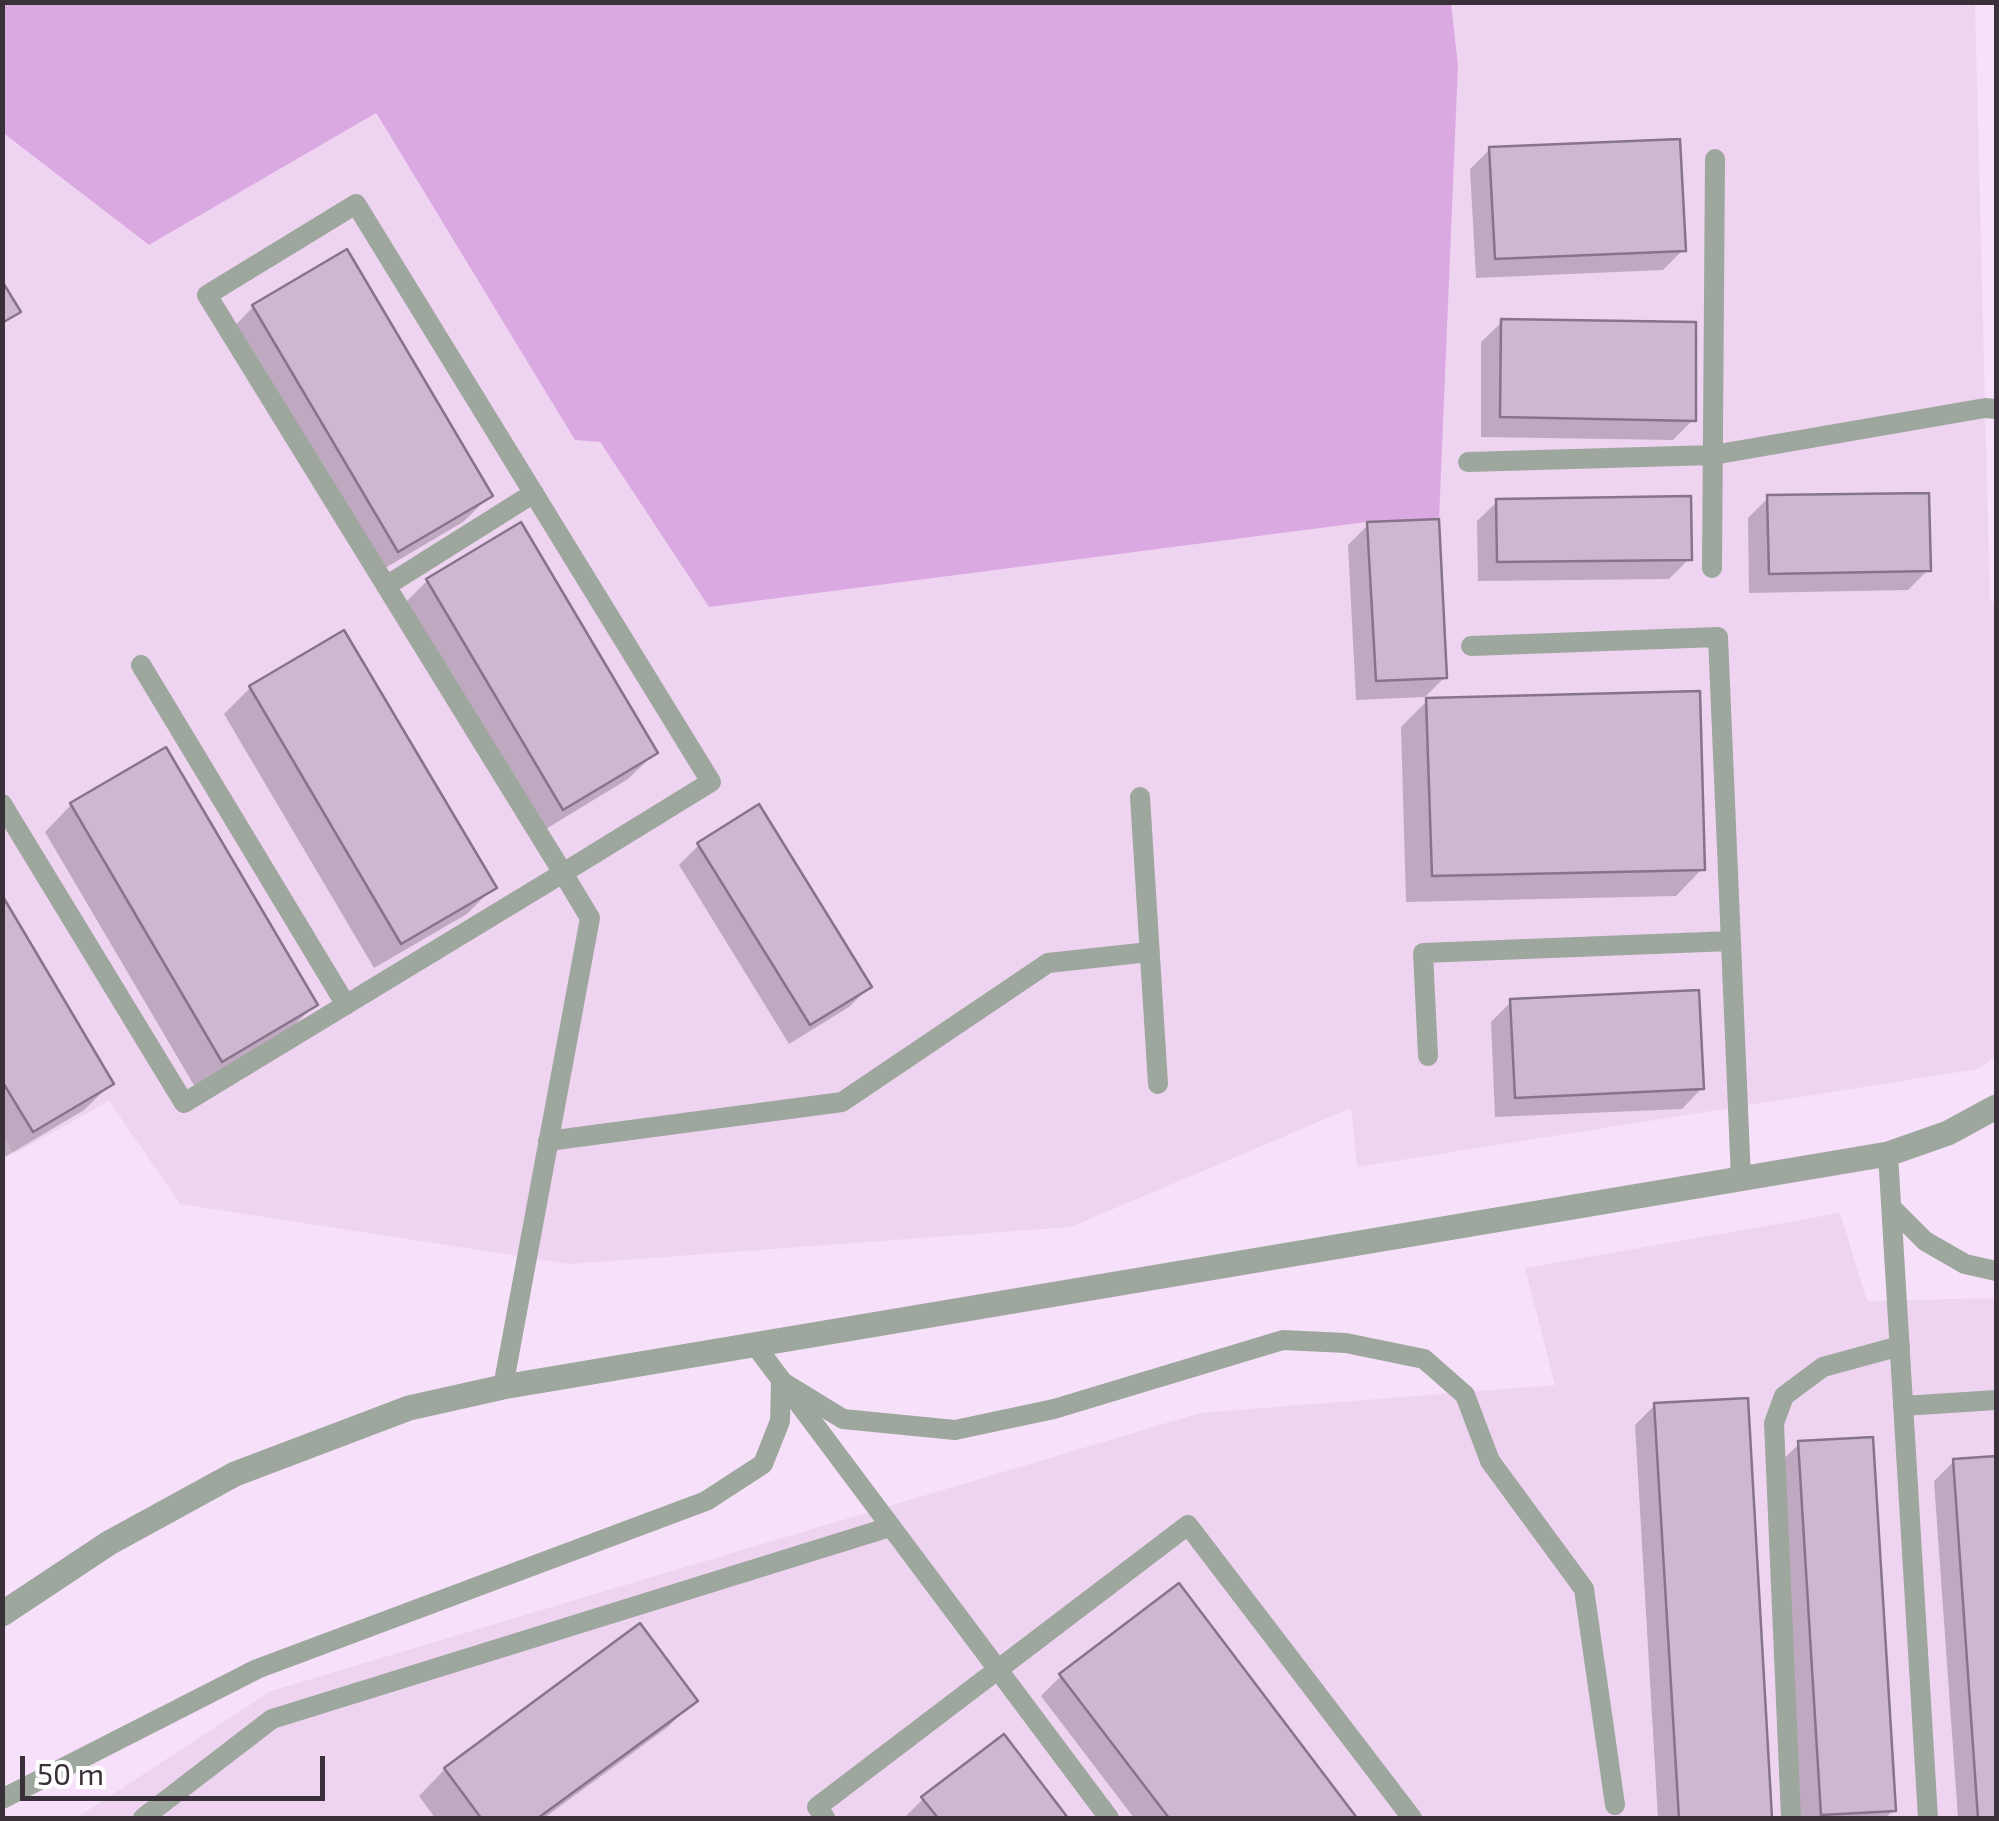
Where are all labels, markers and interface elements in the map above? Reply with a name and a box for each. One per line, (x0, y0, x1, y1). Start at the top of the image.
scale bar (25, 1736, 330, 1798)
text: 50 m (37, 1755, 104, 1791)

